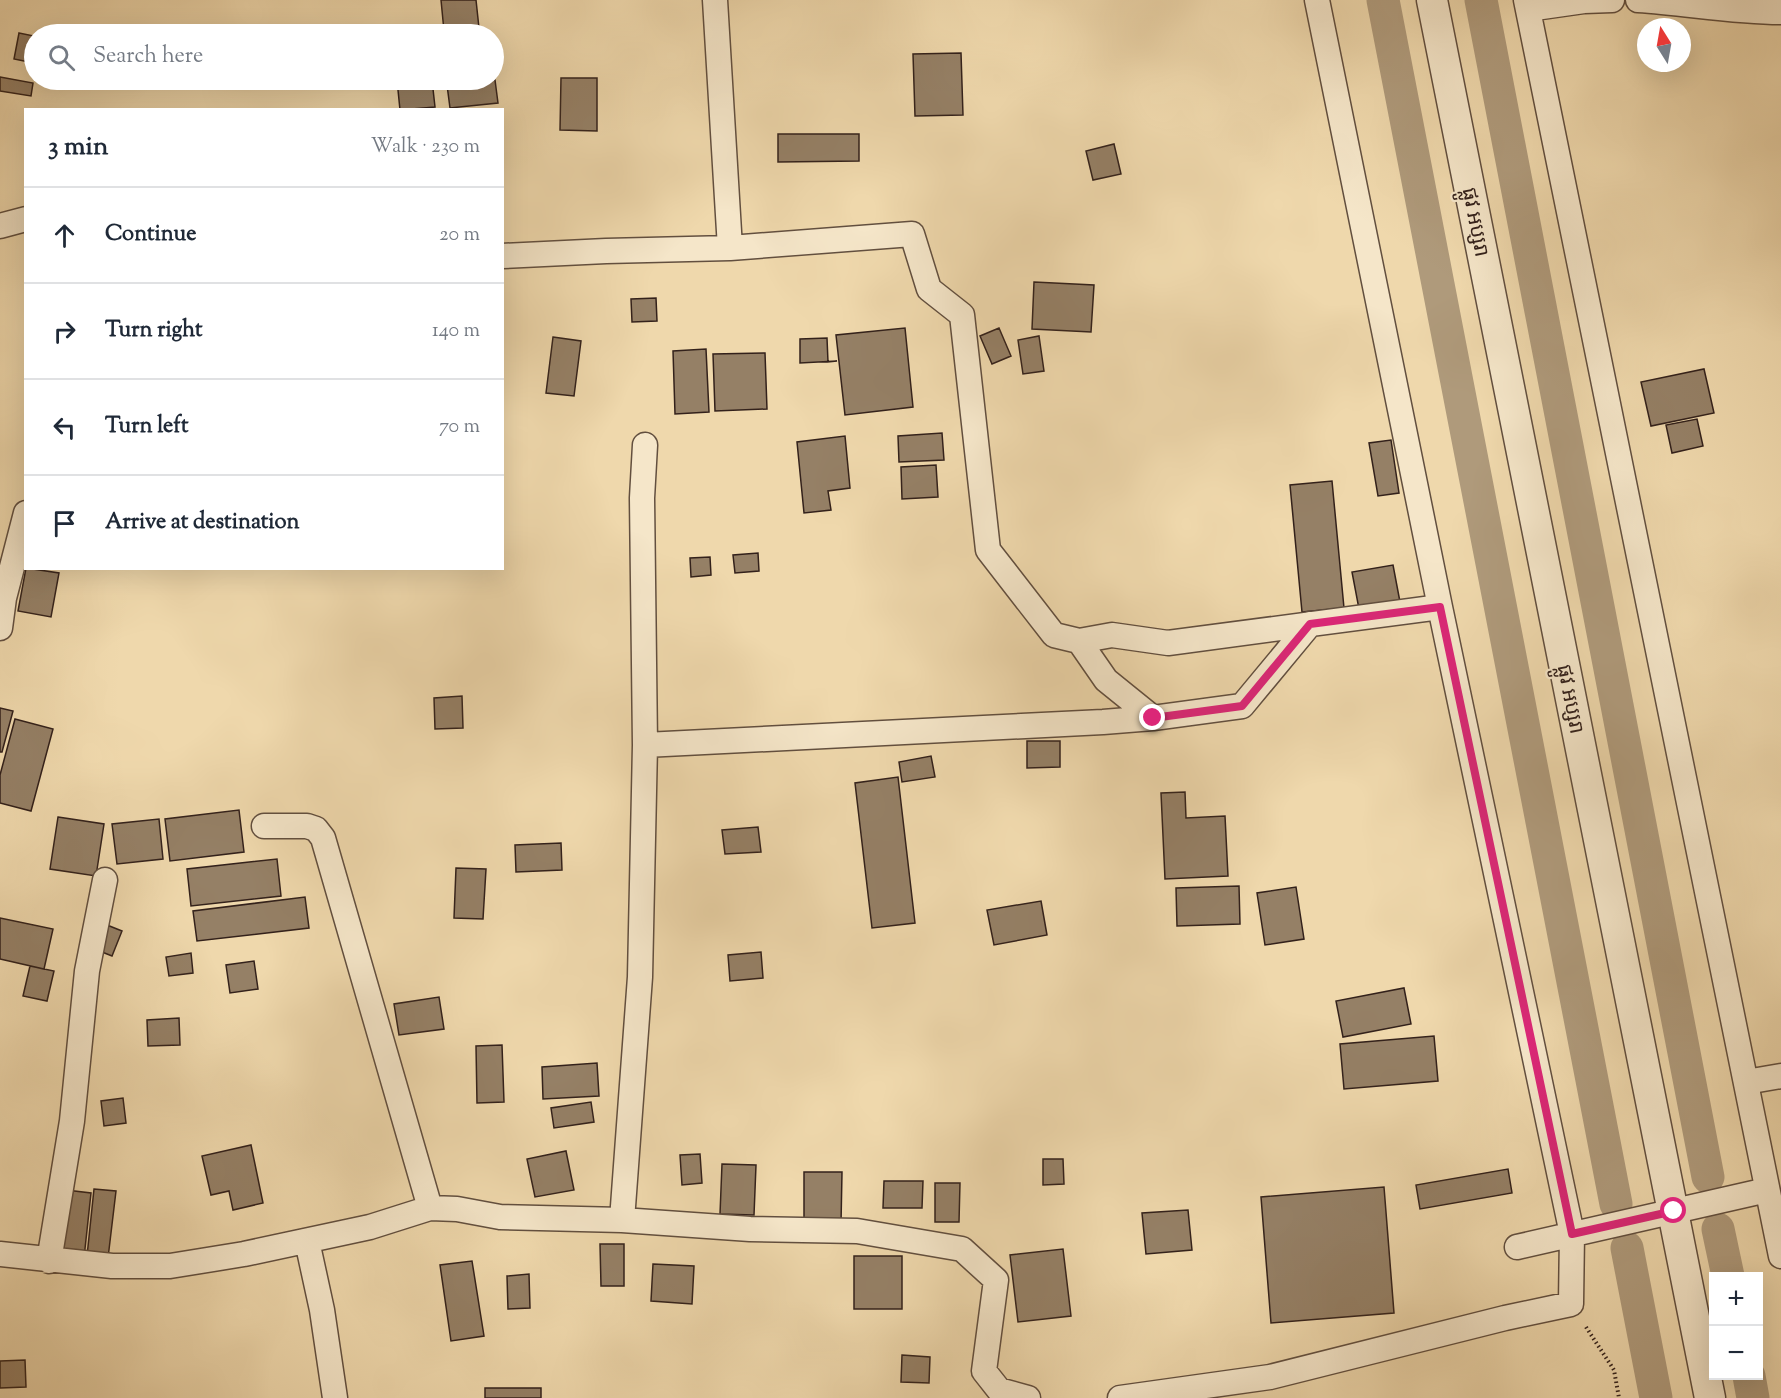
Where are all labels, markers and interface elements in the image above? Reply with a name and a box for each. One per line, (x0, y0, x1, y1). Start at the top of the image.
north arrow (1637, 18, 1691, 72)
search box (24, 24, 504, 90)
icon: search (45, 41, 78, 74)
text: Search here (93, 41, 203, 73)
text: 3 min (48, 129, 108, 166)
text: Walk · 230 m (371, 133, 480, 162)
street label: ផ្លូវ អប្សរា (1450, 185, 1495, 260)
icon: ahead (48, 219, 81, 252)
text: Continue (105, 219, 196, 251)
text: 20 m (439, 221, 480, 250)
icon: right (48, 315, 81, 348)
text: Turn right (105, 315, 202, 347)
text: 140 m (432, 317, 480, 346)
icon: left (48, 411, 81, 444)
text: Turn left (105, 411, 188, 443)
text: 70 m (439, 413, 480, 442)
icon: arrive (48, 507, 81, 540)
text: Arrive at destination (105, 507, 300, 539)
street label: ផ្លូវ អប្សរា (1545, 662, 1590, 737)
route end (1139, 704, 1165, 730)
route start (1660, 1197, 1686, 1223)
map controls (1709, 1272, 1763, 1380)
button: + (1709, 1272, 1763, 1326)
button: − (1709, 1326, 1763, 1380)

